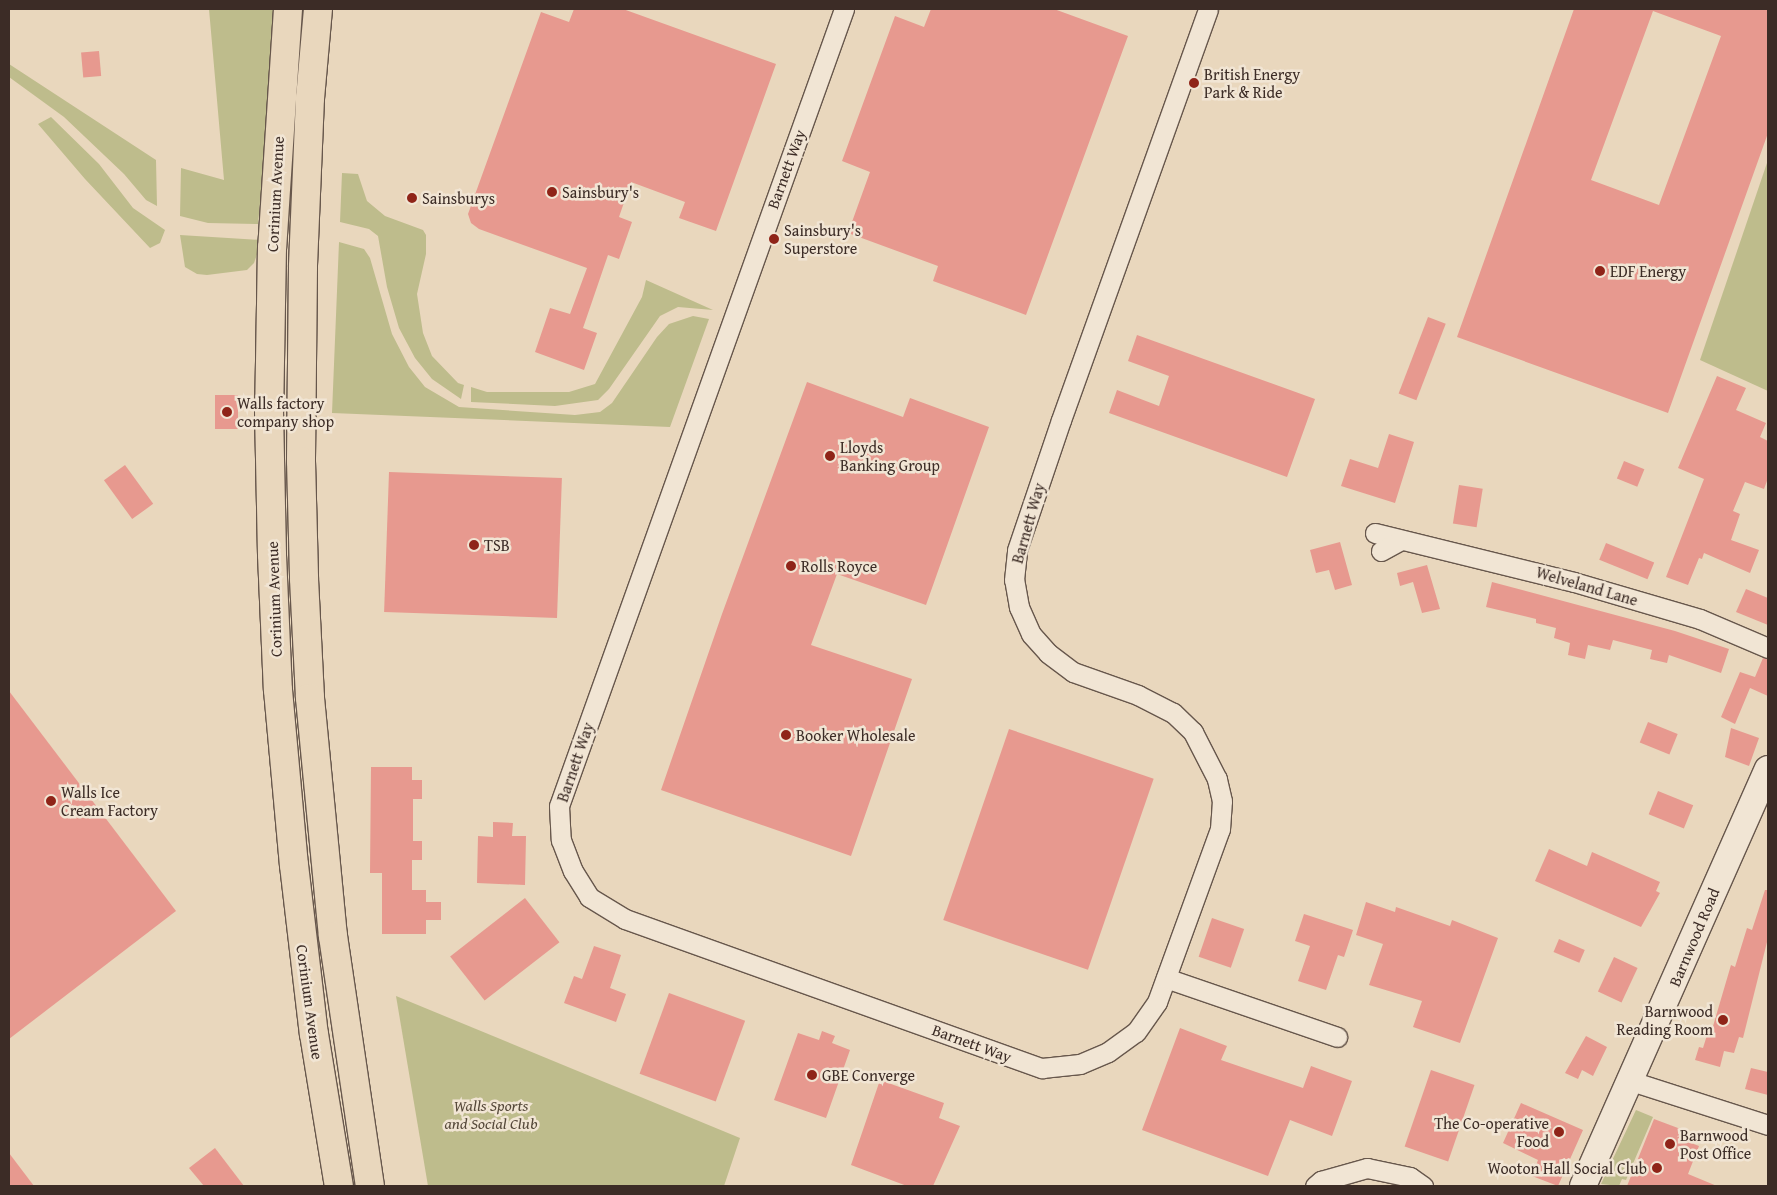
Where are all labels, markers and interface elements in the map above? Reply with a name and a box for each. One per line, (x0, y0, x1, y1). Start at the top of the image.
place label: British Energy Park & Ride (1204, 64, 1300, 102)
marker: British Energy Park & Ride (1188, 77, 1200, 89)
street label: Barnett Way (763, 127, 809, 211)
street label: Corinium Avenue (262, 136, 288, 252)
place label: Sainsbury's (562, 182, 639, 202)
marker: Sainsbury's (546, 186, 558, 198)
place label: Sainsburys (422, 188, 495, 208)
marker: Sainsburys (406, 192, 418, 204)
place label: Sainsbury's Superstore (784, 220, 861, 258)
marker: Sainsbury's Superstore (768, 233, 780, 245)
place label: EDF Energy (1610, 261, 1686, 281)
marker: EDF Energy (1594, 265, 1606, 277)
place label: Walls factory company shop (237, 393, 334, 431)
marker: Walls factory company shop (221, 406, 233, 418)
place label: Lloyds Banking Group (840, 437, 940, 475)
marker: Lloyds Banking Group (824, 450, 836, 462)
street label: Barnett Way (1007, 480, 1049, 566)
place label: TSB (484, 535, 510, 555)
marker: TSB (468, 539, 480, 551)
street label: Corinium Avenue (262, 541, 286, 657)
place label: Rolls Royce (801, 556, 877, 576)
marker: Rolls Royce (785, 560, 797, 572)
street label: Welveland Lane (1534, 562, 1640, 610)
street label: Barnett Way (552, 720, 598, 804)
place label: Booker Wholesale (796, 725, 915, 745)
marker: Booker Wholesale (780, 729, 792, 741)
place label: Walls Ice Cream Factory (61, 782, 158, 820)
marker: Walls Ice Cream Factory (45, 795, 57, 807)
street label: Barnwood Road (1665, 885, 1723, 989)
street label: Corinium Avenue (292, 943, 328, 1061)
place label: Barnwood Reading Room (1617, 1001, 1713, 1039)
marker: Barnwood Reading Room (1717, 1014, 1729, 1026)
street label: Barnett Way (930, 1020, 1014, 1066)
place label: GBE Converge (822, 1065, 915, 1085)
marker: GBE Converge (806, 1069, 818, 1081)
park label: Walls Sports and Social Club (444, 1095, 538, 1133)
place label: The Co-operative Food (1434, 1113, 1549, 1151)
place label: Barnwood Post Office (1680, 1125, 1751, 1163)
marker: The Co-operative Food (1553, 1126, 1565, 1138)
marker: Barnwood Post Office (1664, 1138, 1676, 1150)
place label: Wooton Hall Social Club (1487, 1158, 1647, 1178)
marker: Wooton Hall Social Club (1651, 1162, 1663, 1174)

